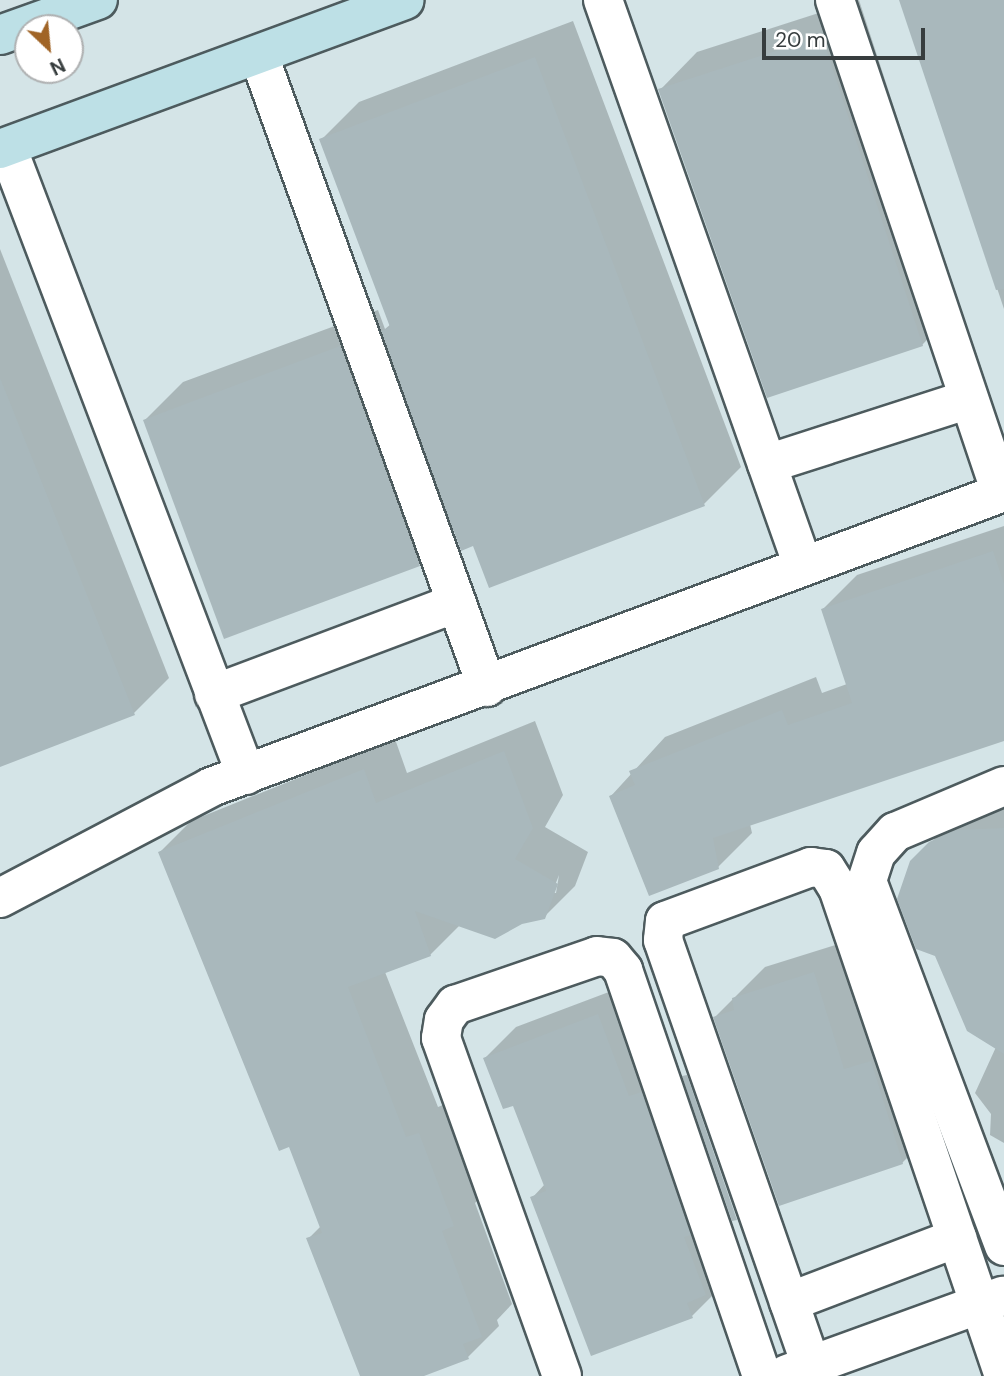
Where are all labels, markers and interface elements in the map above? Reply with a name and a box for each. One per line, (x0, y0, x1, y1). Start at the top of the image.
north arrow (14, 14, 84, 84)
scale bar (766, 14, 929, 58)
text: 20 m (775, 26, 826, 54)
text: N (46, 52, 69, 81)

